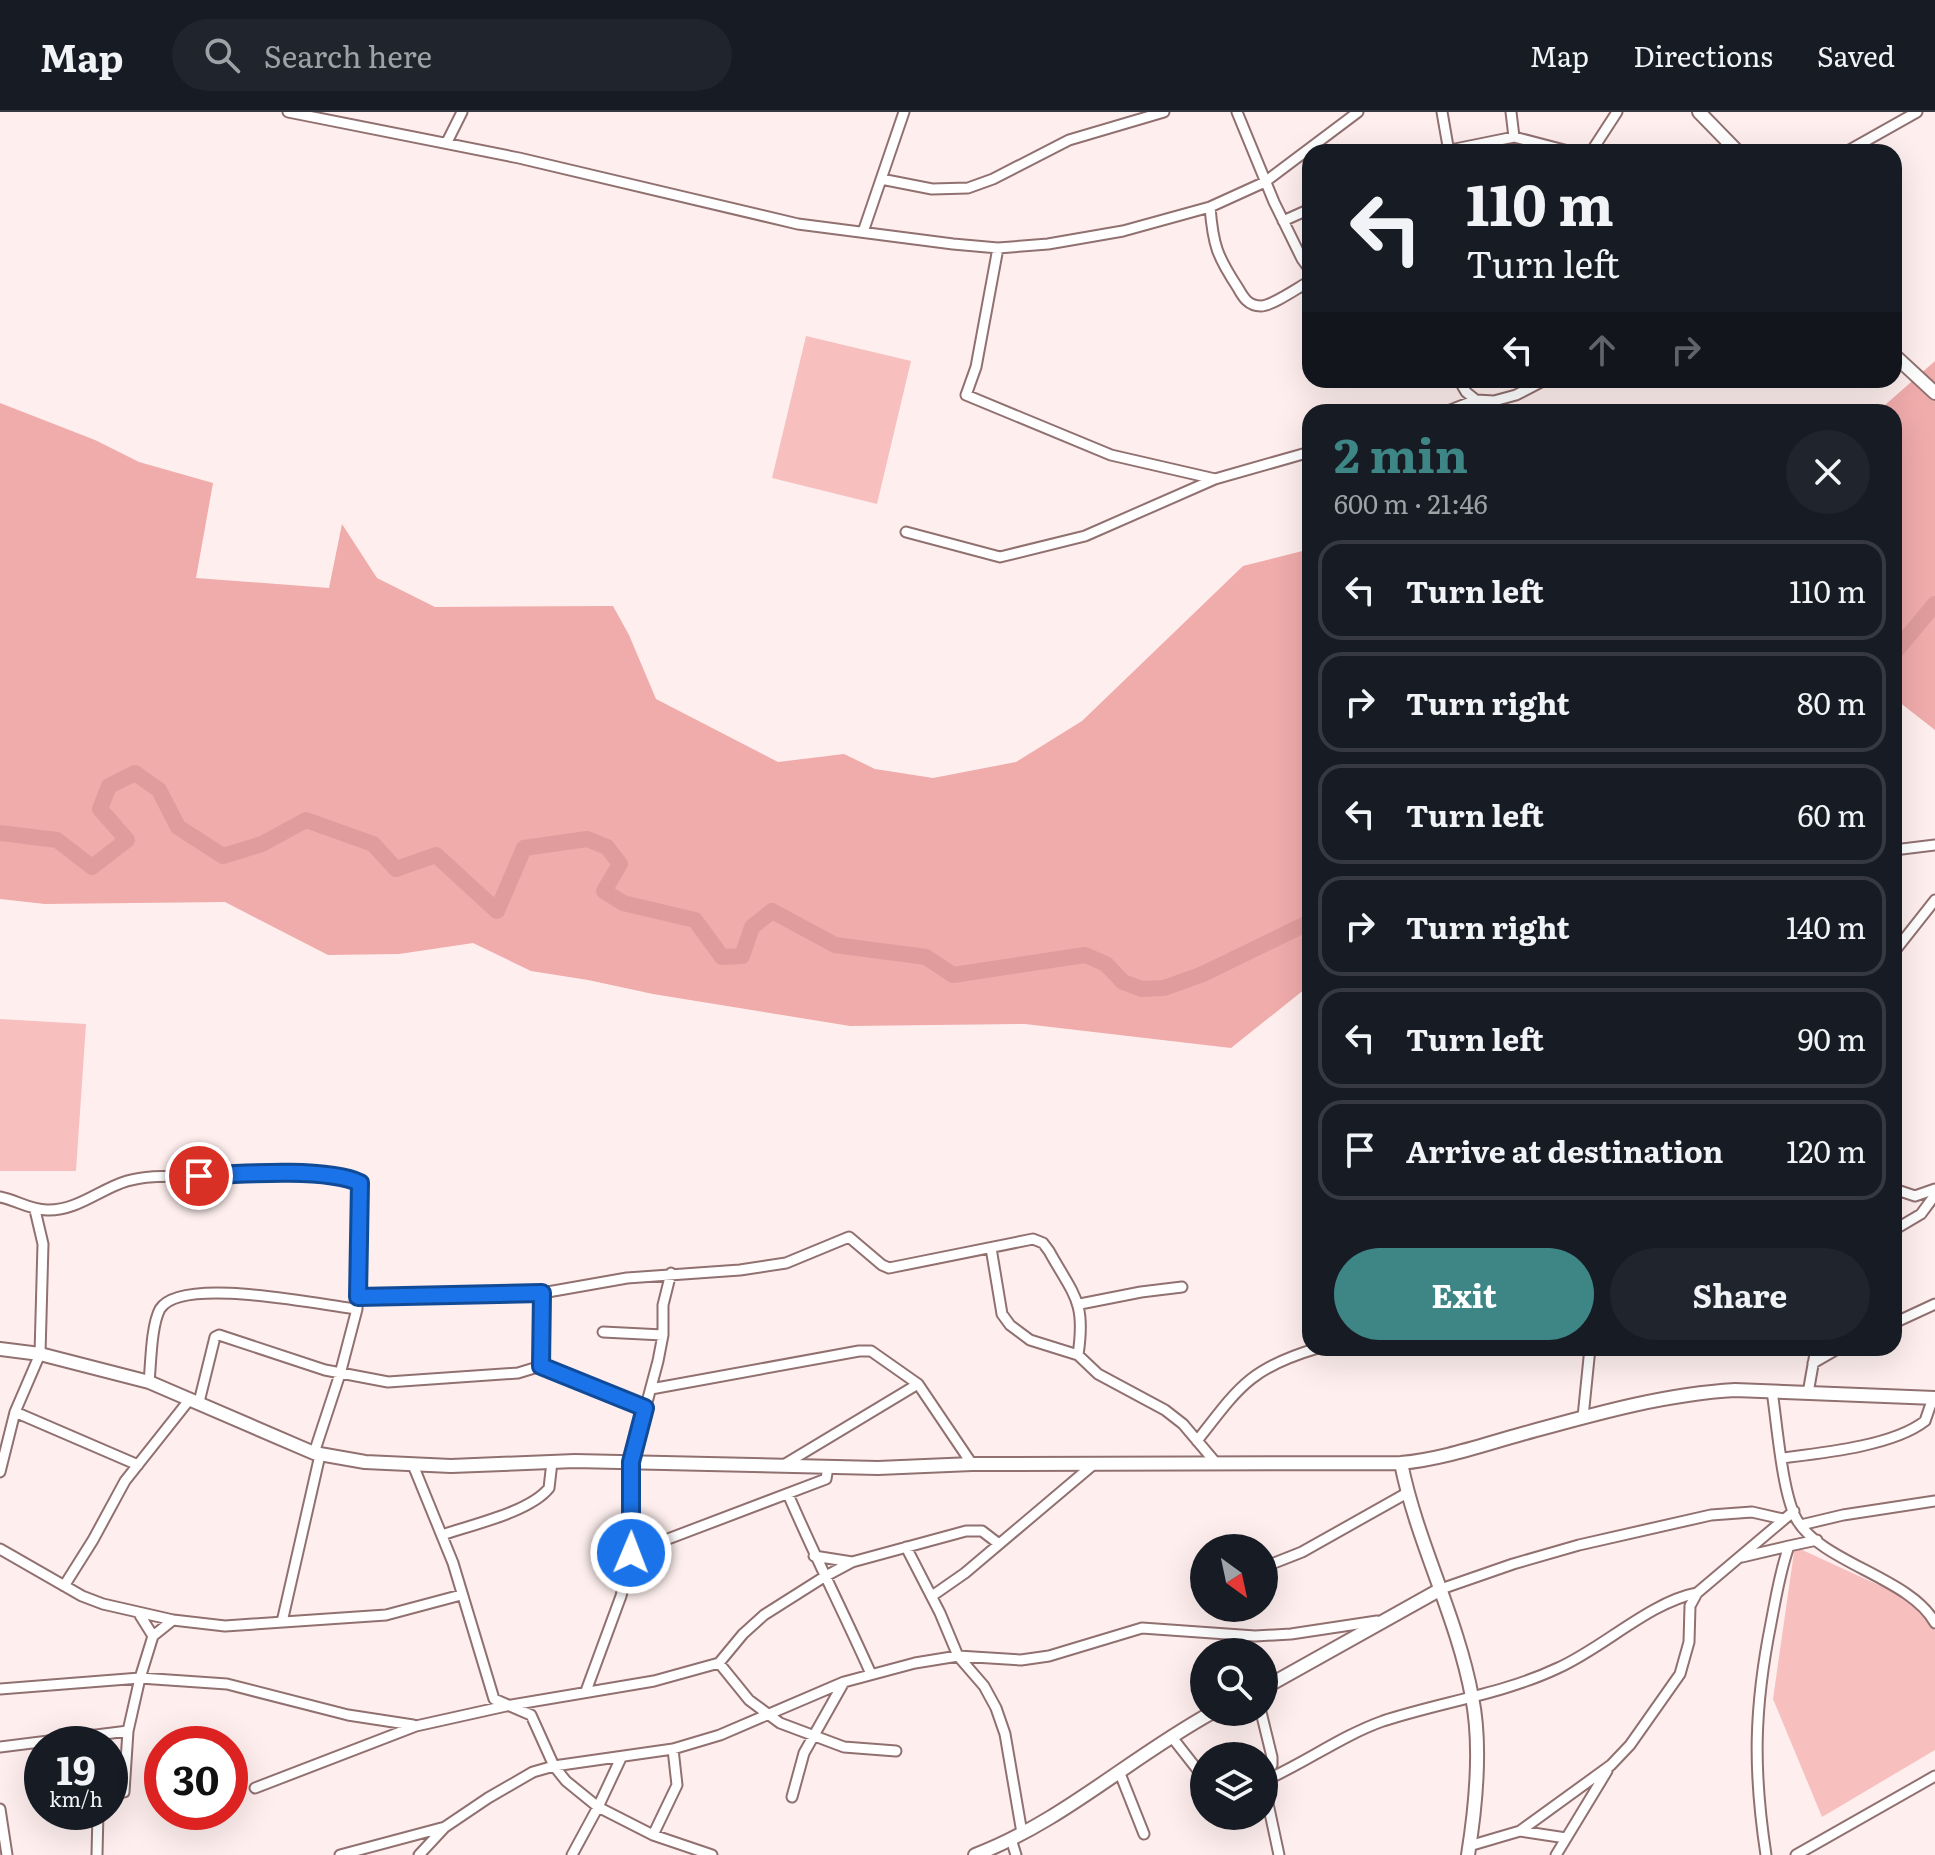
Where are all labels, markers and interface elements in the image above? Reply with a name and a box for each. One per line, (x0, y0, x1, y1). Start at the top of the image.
search box (172, 19, 732, 91)
text: Map (40, 27, 124, 84)
icon: search (200, 33, 244, 77)
text: Search here (264, 33, 432, 77)
text: Map (1530, 34, 1589, 76)
text: Directions (1633, 34, 1773, 76)
text: Saved (1817, 34, 1895, 76)
text: 110 m (1466, 160, 1614, 243)
icon: left (1334, 176, 1438, 280)
text: Turn left (1466, 236, 1620, 289)
icon: left (1496, 328, 1540, 372)
icon: ahead (1580, 328, 1624, 372)
icon: right (1664, 328, 1708, 372)
text: 2 min (1334, 417, 1468, 488)
button: close (1786, 430, 1870, 514)
text: 600 m · 21:46 (1334, 483, 1488, 522)
icon: left (1338, 568, 1382, 612)
text: Turn left (1406, 568, 1544, 612)
text: 110 m (1789, 568, 1866, 612)
icon: right (1338, 680, 1382, 724)
text: Turn right (1406, 680, 1570, 724)
text: 80 m (1797, 680, 1866, 724)
icon: left (1338, 792, 1382, 836)
text: Turn left (1406, 792, 1544, 836)
text: 60 m (1797, 792, 1866, 836)
icon: right (1338, 904, 1382, 948)
text: Turn right (1406, 904, 1570, 948)
text: 140 m (1786, 904, 1866, 948)
icon: left (1338, 1016, 1382, 1060)
text: Turn left (1406, 1016, 1544, 1060)
text: 90 m (1798, 1016, 1866, 1060)
icon: arrive (1338, 1128, 1382, 1172)
text: Arrive at destination (1406, 1128, 1723, 1172)
text: 120 m (1786, 1128, 1866, 1172)
pin (165, 1142, 233, 1210)
icon: arrive (177, 1154, 221, 1198)
button: Exit (1334, 1248, 1594, 1340)
button: Share (1610, 1248, 1870, 1340)
position arrow (589, 1511, 673, 1595)
north arrow (1190, 1534, 1278, 1622)
map controls (1190, 1534, 1278, 1830)
button: search (1190, 1638, 1278, 1726)
speed limit sign: 30 (144, 1726, 248, 1830)
text: 19 (56, 1738, 96, 1797)
button: layers (1190, 1742, 1278, 1830)
text: km/h (49, 1783, 103, 1813)

